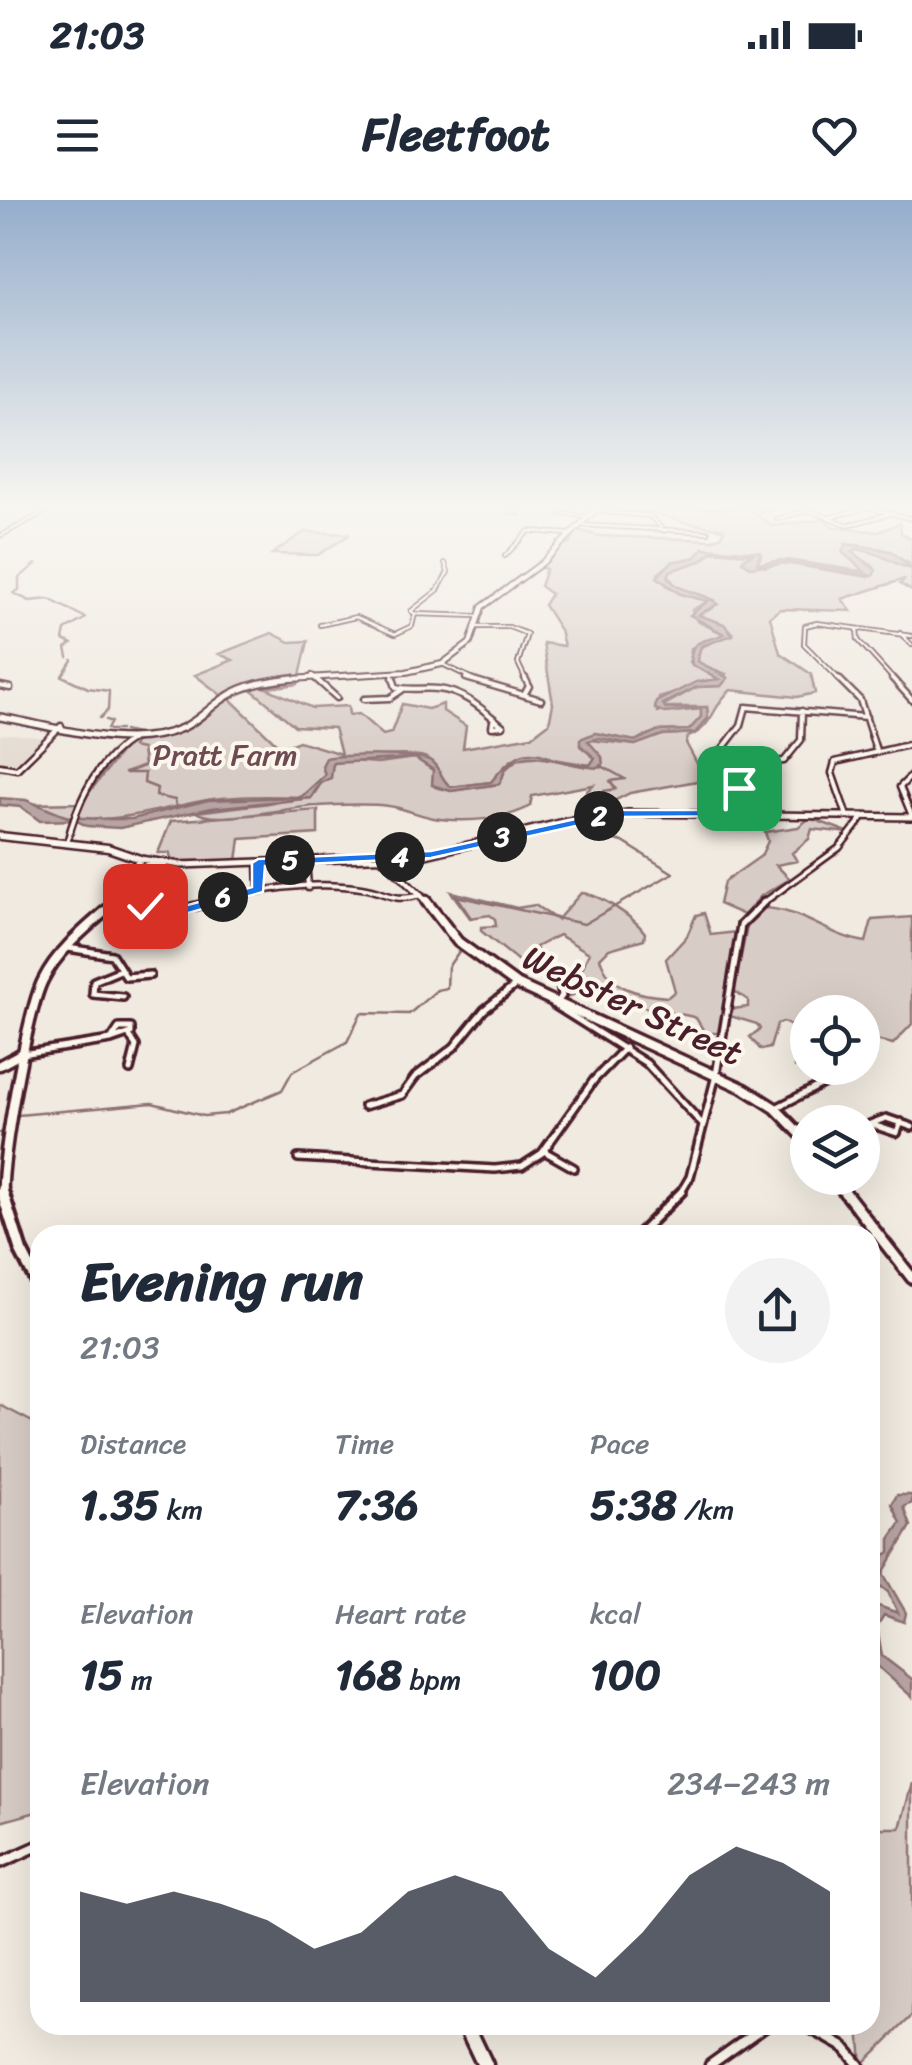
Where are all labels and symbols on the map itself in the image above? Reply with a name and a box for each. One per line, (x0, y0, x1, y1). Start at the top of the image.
park label: Pratt Farm (153, 728, 297, 782)
pin (697, 746, 782, 831)
pin: 2 (574, 791, 624, 841)
pin: 3 (477, 812, 527, 862)
pin: 4 (375, 832, 425, 882)
pin: 5 (265, 835, 315, 885)
pin (103, 864, 188, 949)
pin: 6 (198, 872, 248, 922)
street label: Webster Street (512, 927, 754, 1083)

